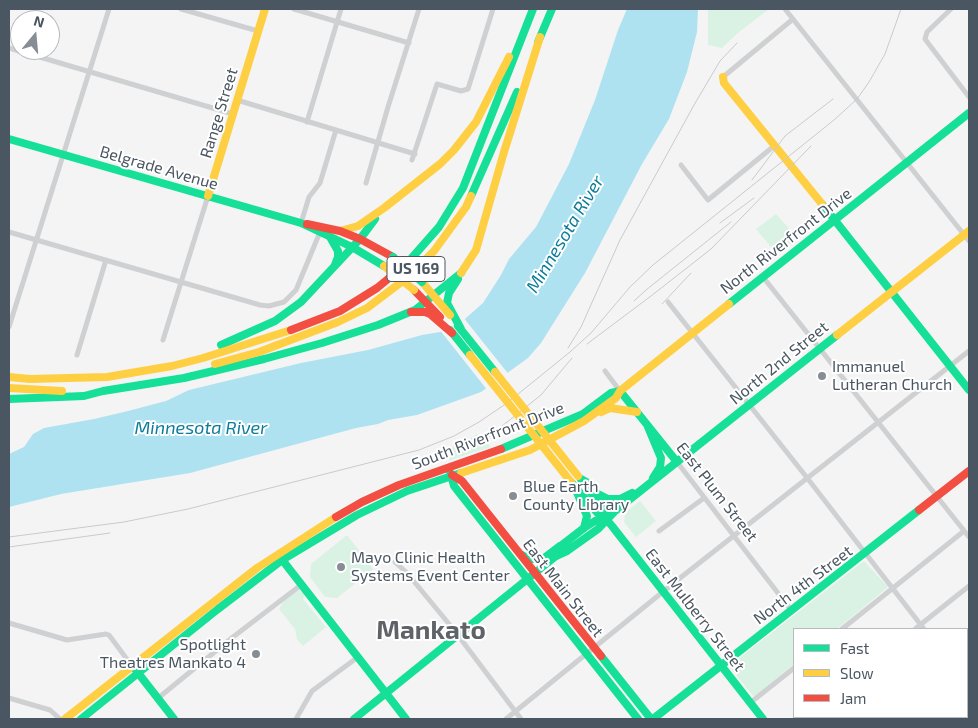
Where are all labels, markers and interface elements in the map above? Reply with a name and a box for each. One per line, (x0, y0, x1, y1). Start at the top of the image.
north arrow (10, 10, 60, 60)
text: N (32, 12, 47, 31)
street label: Range Street (196, 66, 242, 160)
street label: Belgrade Avenue (98, 142, 220, 194)
water label: Minnesota River (522, 171, 608, 297)
street label: North Riverfront Drive (717, 184, 855, 298)
road number: US 169 (387, 256, 445, 282)
street label: North 2nd Street (726, 317, 832, 409)
place label: Immanuel Lutheran Church (832, 357, 952, 395)
marker: Immanuel Lutheran Church (816, 370, 828, 382)
street label: South Riverfront Drive (409, 398, 567, 474)
water label: Minnesota River (135, 417, 267, 439)
street label: East Plum Street (672, 438, 762, 546)
place label: Blue Earth County Library (523, 477, 629, 515)
marker: Blue Earth County Library (507, 490, 519, 502)
street label: East Main Street (519, 535, 607, 641)
street label: North 4th Street (750, 542, 856, 628)
street label: East Mulberry Street (641, 545, 749, 675)
place label: Mayo Clinic Health Systems Event Center (351, 548, 510, 586)
marker: Mayo Clinic Health Systems Event Center (335, 561, 347, 573)
district label: Mankato (376, 614, 486, 646)
legend (793, 628, 968, 718)
place label: Spotlight Theatres Mankato 4 (100, 635, 246, 673)
text: Fast (840, 639, 869, 657)
marker: Spotlight Theatres Mankato 4 (250, 648, 262, 660)
text: Slow (840, 664, 874, 682)
text: Jam (840, 689, 866, 707)

